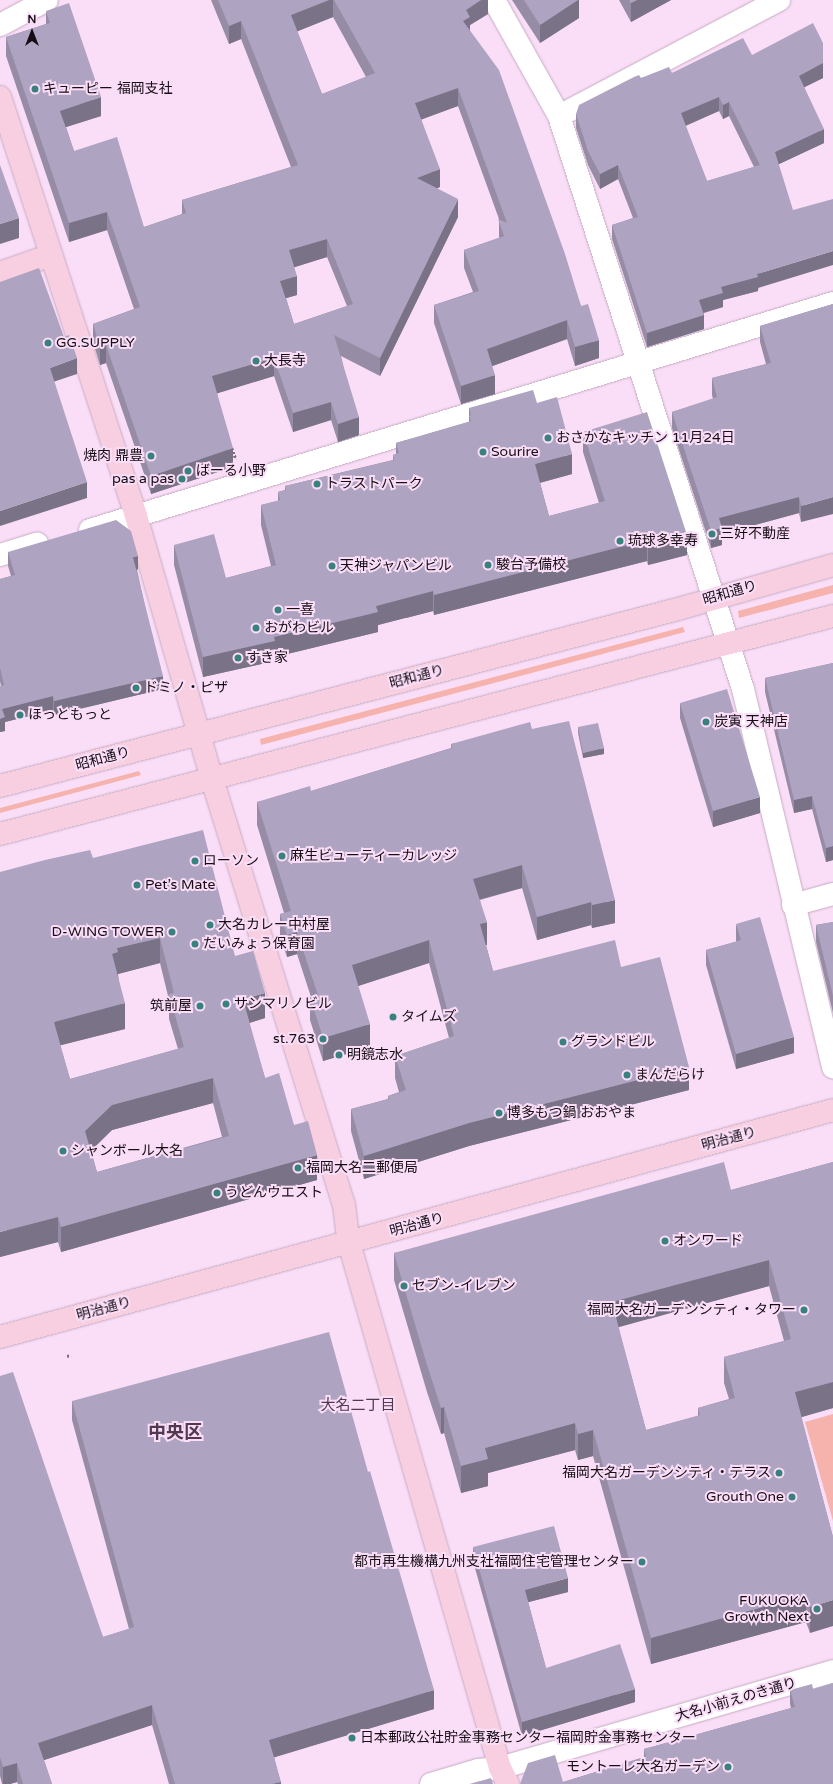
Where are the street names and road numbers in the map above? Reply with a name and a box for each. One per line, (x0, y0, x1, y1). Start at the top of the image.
street label: 昭和通り (701, 577, 759, 609)
street label: 昭和通り (388, 662, 446, 692)
street label: 昭和通り (74, 744, 132, 774)
street label: 明治通り (700, 1124, 758, 1154)
street label: 明治通り (388, 1210, 446, 1240)
street label: 明治通り (75, 1294, 133, 1324)
street label: 大名小前えのき通り (673, 1675, 799, 1725)

